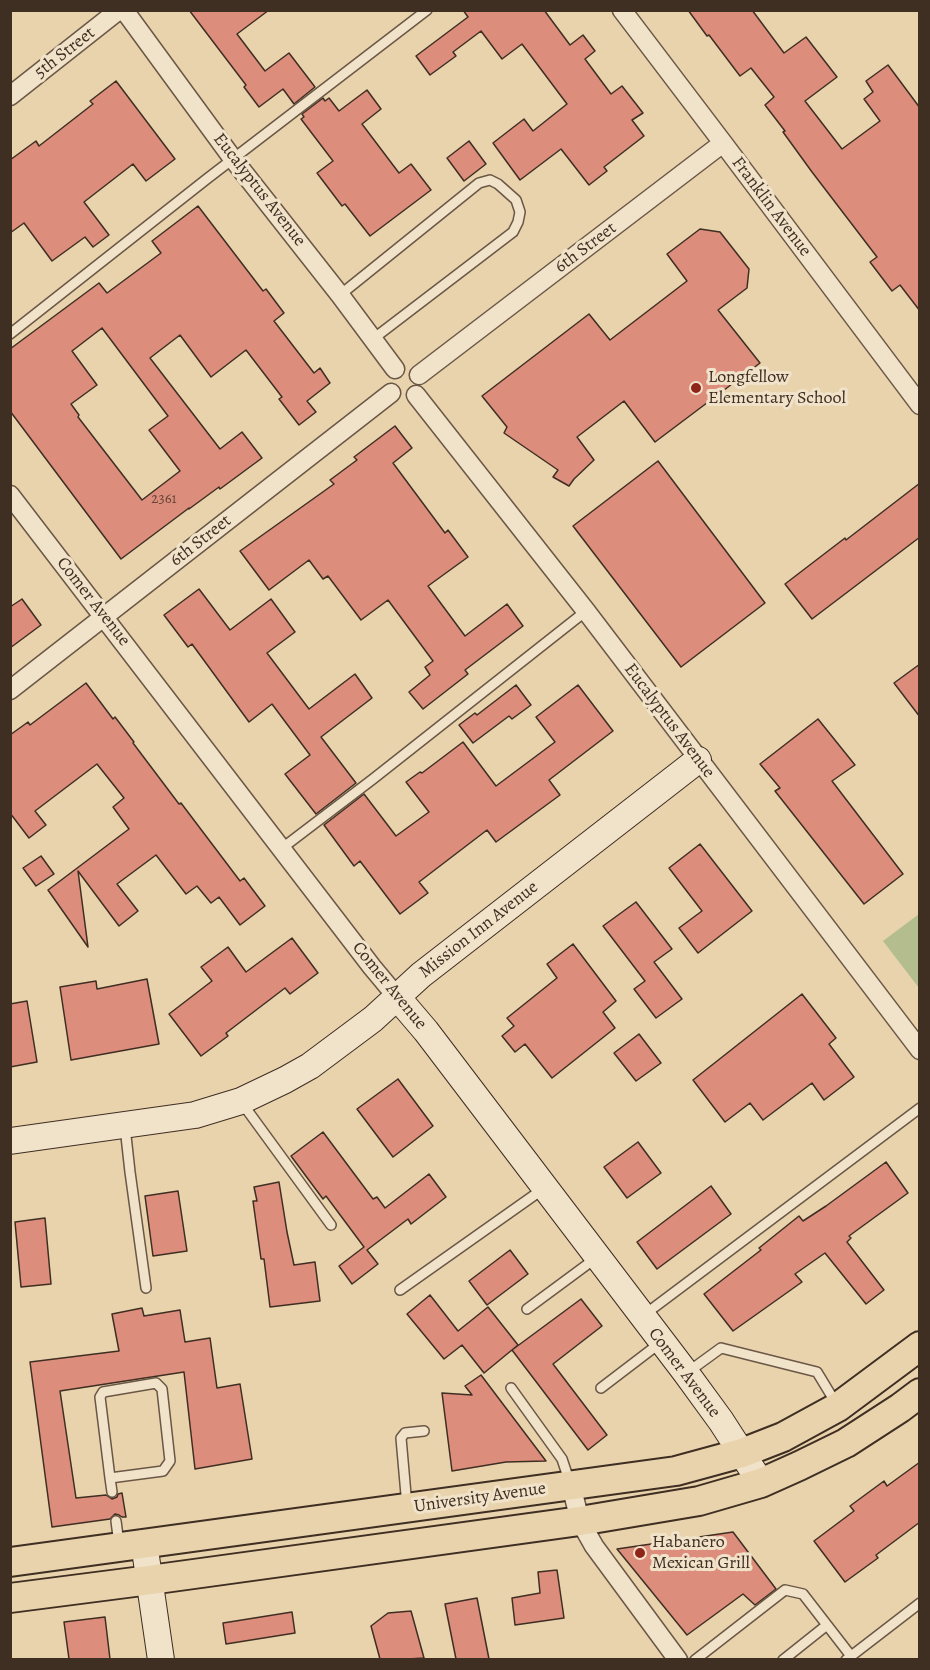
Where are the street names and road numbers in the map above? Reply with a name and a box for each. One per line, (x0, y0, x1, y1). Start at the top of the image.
street label: 5th Street (30, 23, 100, 83)
street label: Eucalyptus Avenue (208, 129, 310, 251)
street label: Franklin Avenue (726, 153, 816, 261)
street label: 6th Street (551, 218, 621, 278)
street label: 6th Street (166, 510, 236, 572)
street label: Comer Avenue (52, 553, 134, 651)
street label: Eucalyptus Avenue (619, 659, 719, 783)
street label: Mission Inn Avenue (415, 877, 543, 983)
street label: Comer Avenue (347, 938, 431, 1034)
street label: Comer Avenue (643, 1324, 725, 1422)
street label: University Avenue (413, 1478, 547, 1518)

